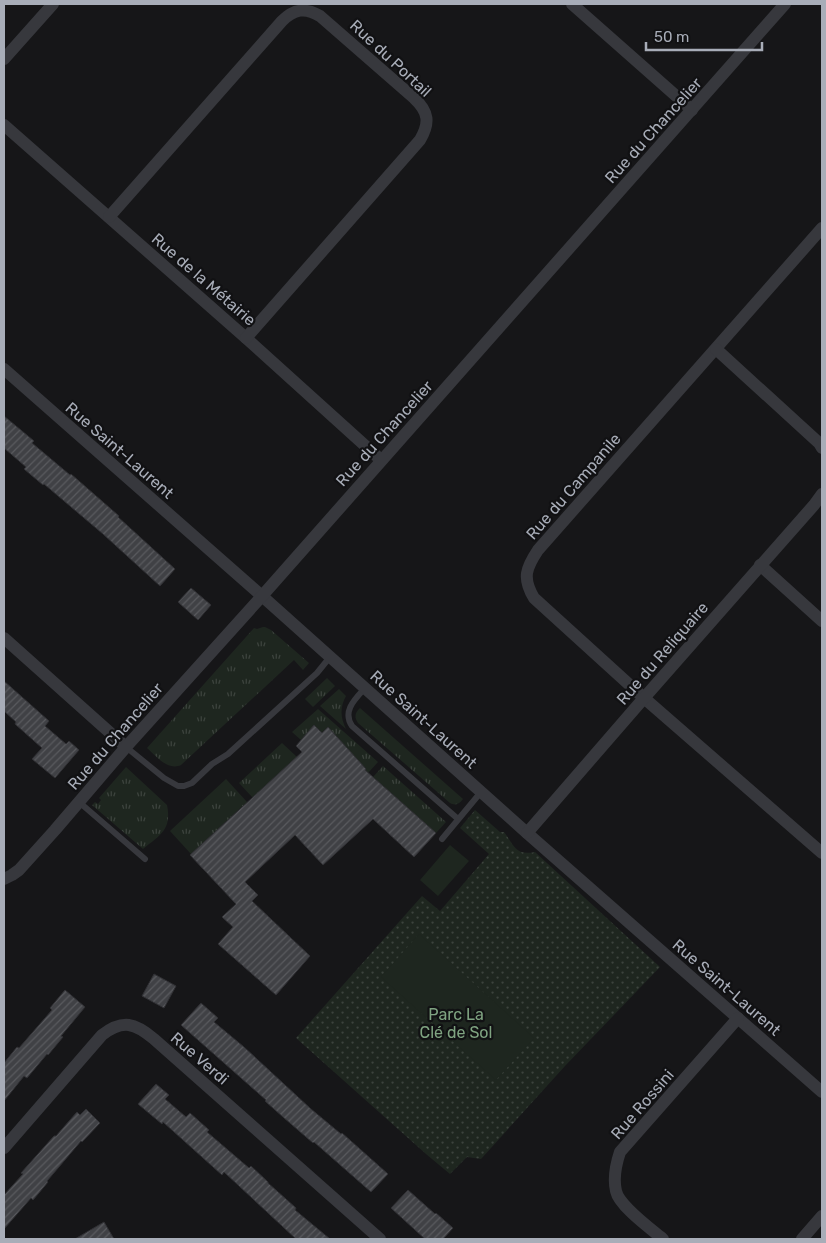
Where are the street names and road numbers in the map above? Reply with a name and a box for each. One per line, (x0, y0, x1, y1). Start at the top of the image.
street label: Rue du Portail (346, 16, 435, 101)
street label: Rue du Chancelier (601, 74, 706, 187)
street label: Rue de la Métairie (148, 229, 260, 330)
street label: Rue du Chancelier (332, 377, 437, 490)
street label: Rue Saint-Laurent (62, 398, 178, 503)
street label: Rue du Campanile (522, 429, 625, 543)
street label: Rue du Reliquaire (613, 598, 712, 709)
street label: Rue Saint-Laurent (366, 666, 481, 772)
street label: Rue du Chancelier (64, 679, 167, 794)
street label: Rue Saint-Laurent (669, 935, 785, 1040)
street label: Rue Verdi (167, 1028, 232, 1089)
street label: Rue Rossini (607, 1066, 678, 1143)

